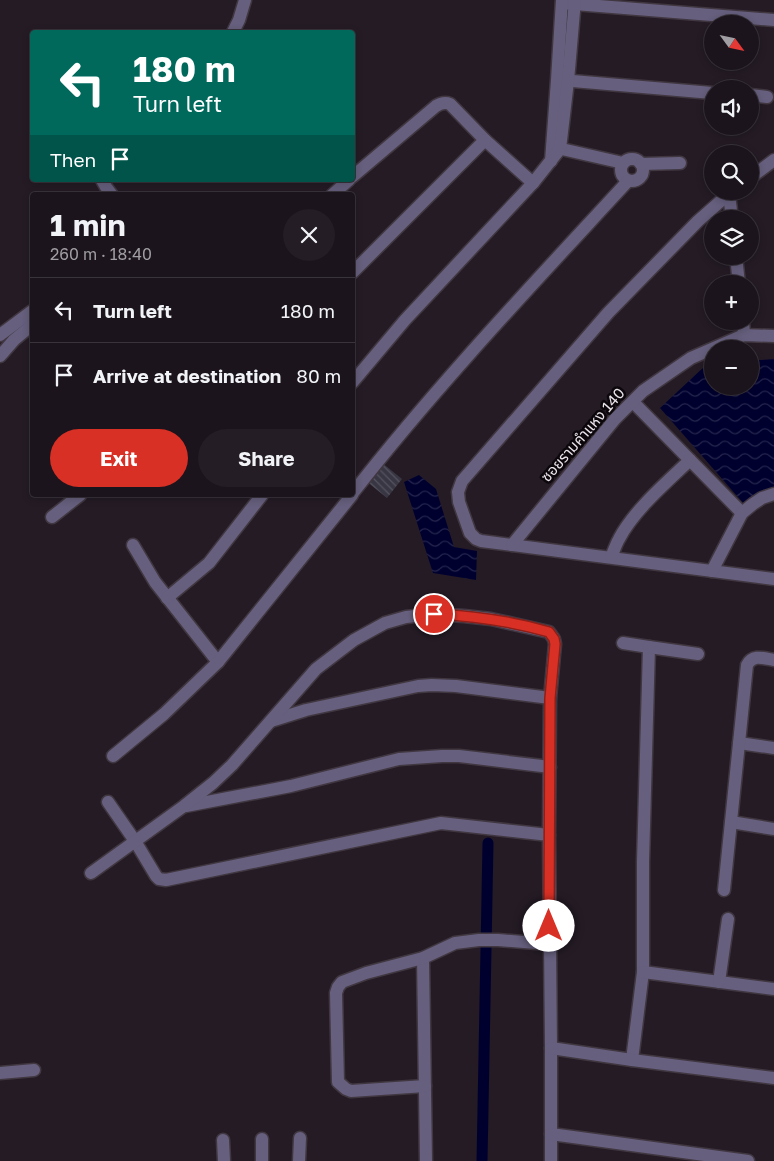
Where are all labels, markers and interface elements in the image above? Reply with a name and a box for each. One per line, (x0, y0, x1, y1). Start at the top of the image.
north arrow (704, 15, 759, 70)
map controls (704, 15, 759, 395)
text: 180 m (133, 48, 236, 90)
icon: left (50, 50, 115, 115)
button: sound (704, 80, 759, 135)
text: Turn left (133, 90, 222, 117)
icon: arrive (106, 145, 134, 173)
button: search (704, 145, 759, 200)
text: Then (50, 148, 96, 171)
text: 1 min (50, 207, 126, 243)
button: close (283, 209, 335, 261)
button: layers (704, 210, 759, 265)
text: 260 m · 18:40 (50, 244, 152, 264)
button: + (704, 275, 759, 330)
icon: left (50, 296, 78, 324)
text: Turn left (93, 299, 172, 322)
text: 180 m (281, 299, 335, 322)
button: − (704, 340, 759, 395)
icon: arrive (50, 361, 78, 389)
text: Arrive at destination (93, 364, 281, 387)
text: 80 m (296, 364, 341, 387)
street label: ซอยรามคำแหง 140 (537, 384, 628, 485)
button: Exit (50, 429, 188, 487)
button: Share (198, 429, 335, 487)
pin (413, 593, 455, 635)
icon: arrive (420, 600, 448, 628)
position arrow (522, 899, 574, 951)

